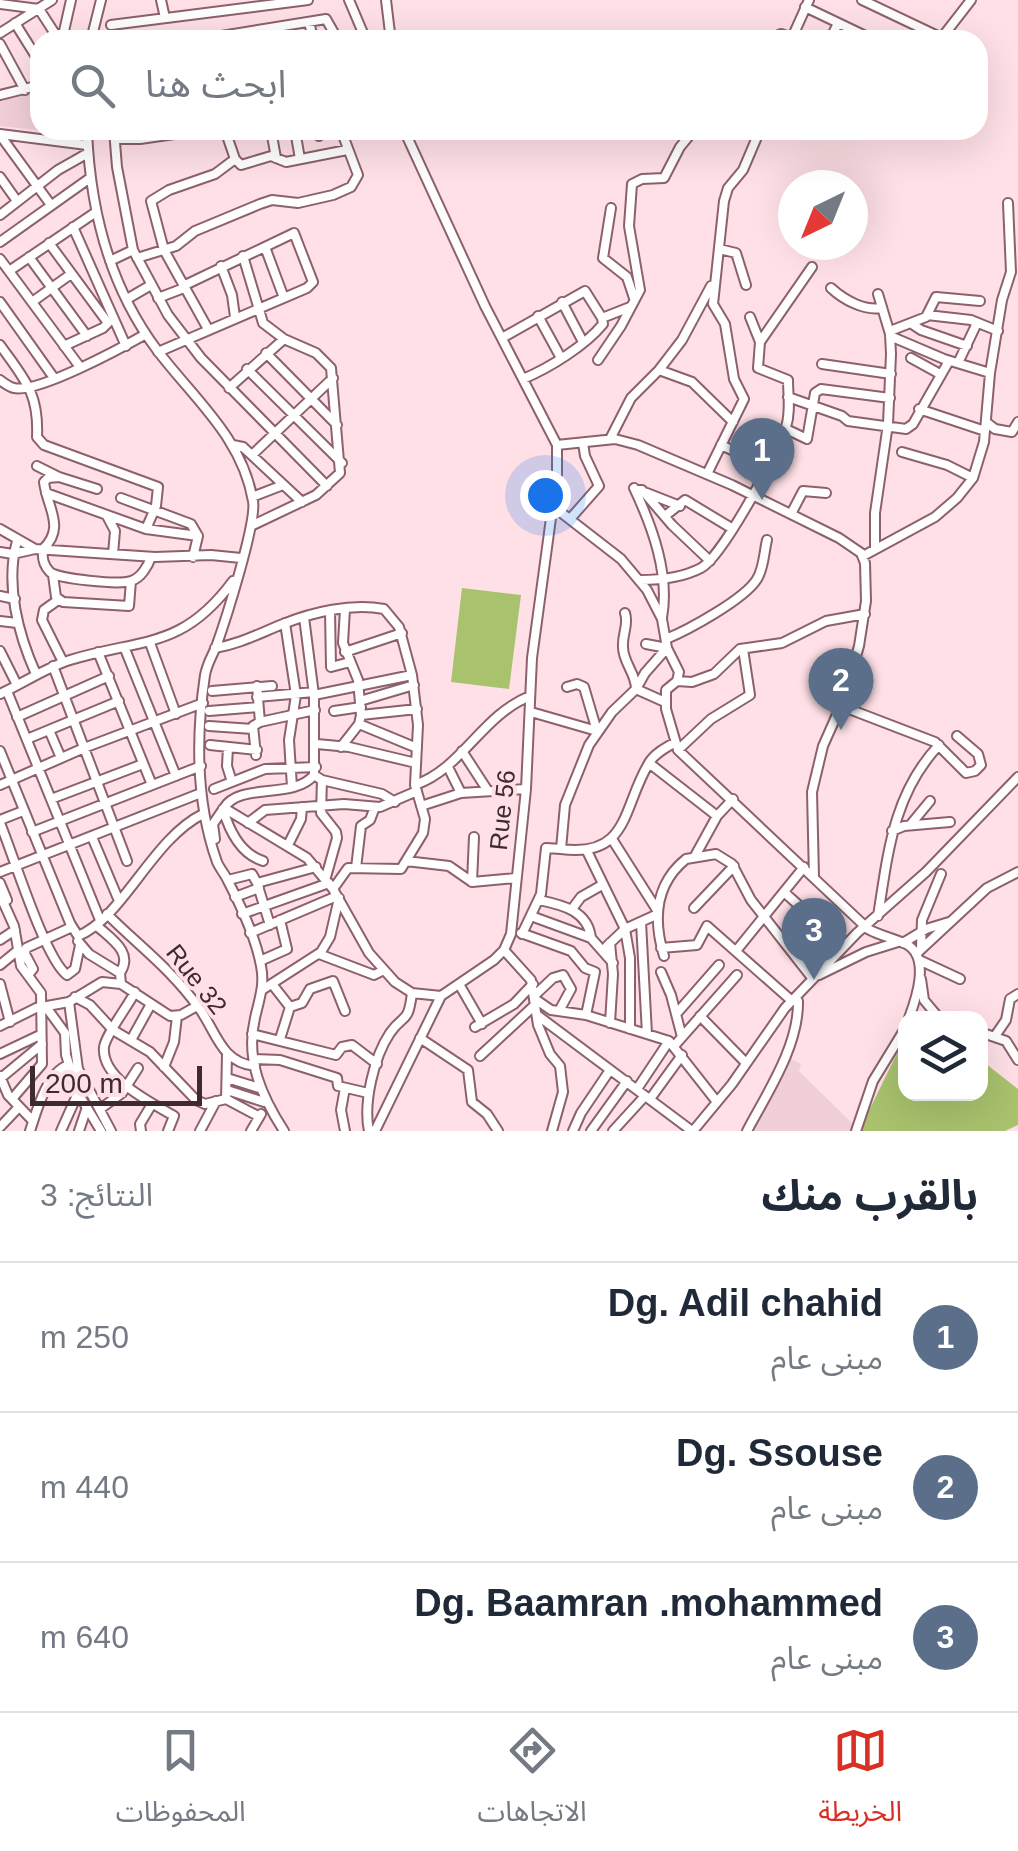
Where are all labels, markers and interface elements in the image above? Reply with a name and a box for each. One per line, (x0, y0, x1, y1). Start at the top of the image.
search box (30, 30, 988, 140)
icon: search (65, 58, 120, 113)
text: ابحث هنا (145, 63, 286, 105)
north arrow (778, 170, 868, 260)
pin: 1 (730, 418, 794, 500)
your location (520, 470, 571, 521)
pin: 2 (808, 648, 874, 730)
street label: Rue 56 (484, 768, 520, 852)
pin: 3 (782, 898, 846, 980)
street label: Rue 32 (161, 939, 233, 1019)
map controls (898, 1011, 988, 1101)
button: layers (898, 1011, 988, 1101)
scale bar (30, 1061, 202, 1106)
text: 200 m (45, 1068, 123, 1099)
text: بالقرب منك (762, 1172, 978, 1219)
text: النتائج: 3 (40, 1177, 153, 1213)
text: Dg. Adil chahid (608, 1282, 883, 1324)
text: 250 m (40, 1319, 129, 1355)
text: 1 (937, 1319, 954, 1355)
text: مبنى عام (771, 1340, 883, 1376)
text: Dg. Ssouse (676, 1432, 883, 1474)
text: 440 m (40, 1469, 129, 1505)
text: 2 (937, 1469, 954, 1505)
text: مبنى عام (771, 1490, 883, 1526)
text: Dg. Baamran .mohammed (414, 1582, 883, 1624)
text: 640 m (40, 1619, 129, 1655)
text: 3 (937, 1619, 954, 1655)
text: مبنى عام (771, 1640, 883, 1676)
tab: المحفوظات (116, 1723, 246, 1842)
tab: الاتجاهات (477, 1723, 587, 1842)
tab: الخريطة (818, 1723, 902, 1842)

